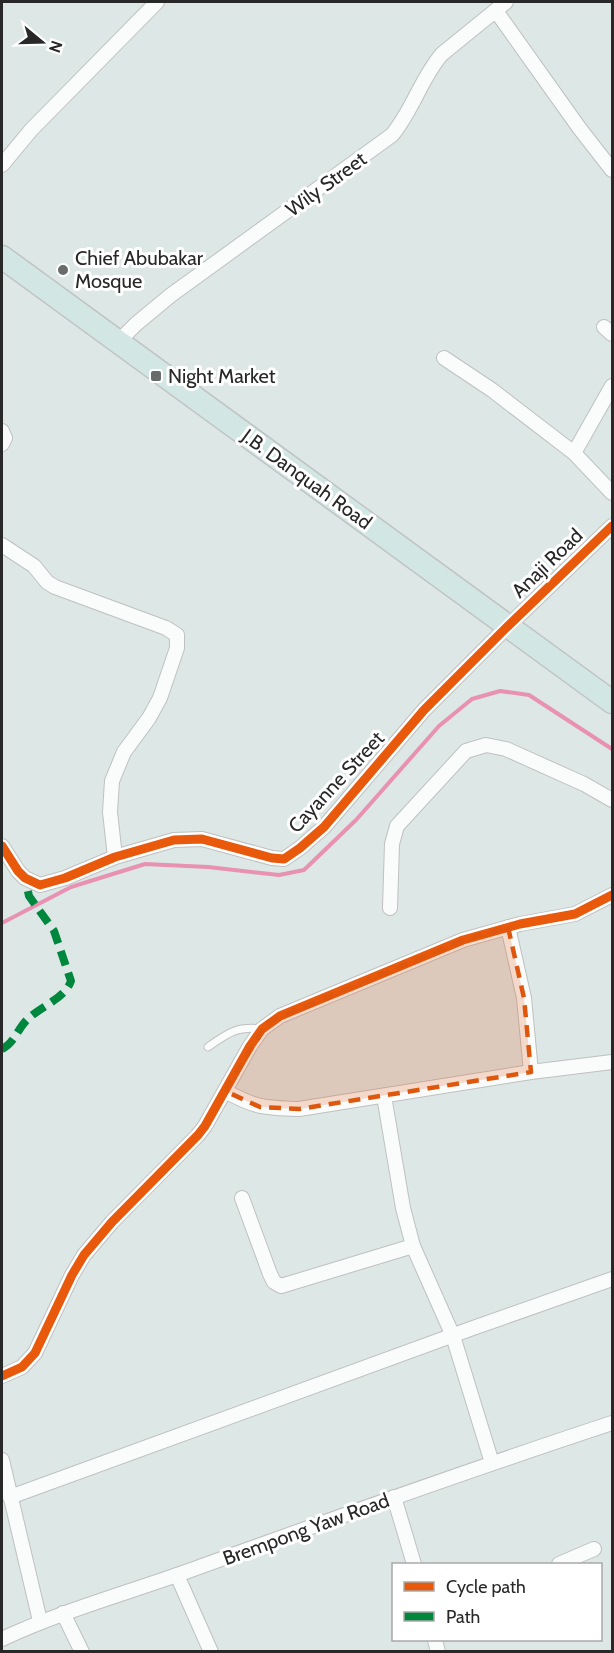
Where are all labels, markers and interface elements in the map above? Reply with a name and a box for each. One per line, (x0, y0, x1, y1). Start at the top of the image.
north arrow (12, 12, 72, 72)
text: N (45, 38, 67, 55)
street label: Wily Street (281, 147, 371, 221)
place label: Chief Abubakar Mosque (75, 246, 204, 293)
marker: Chief Abubakar Mosque (56, 263, 70, 277)
place label: Night Market (168, 364, 276, 388)
marker: Night Market (149, 369, 163, 383)
street label: J.B. Danquah Road (236, 423, 377, 534)
street label: Anaji Road (506, 523, 588, 603)
street label: Cayanne Street (283, 726, 389, 838)
street label: Brempong Yaw Road (220, 1488, 392, 1570)
legend (392, 1563, 602, 1641)
text: Cycle path (446, 1576, 526, 1598)
text: Path (446, 1606, 480, 1628)

